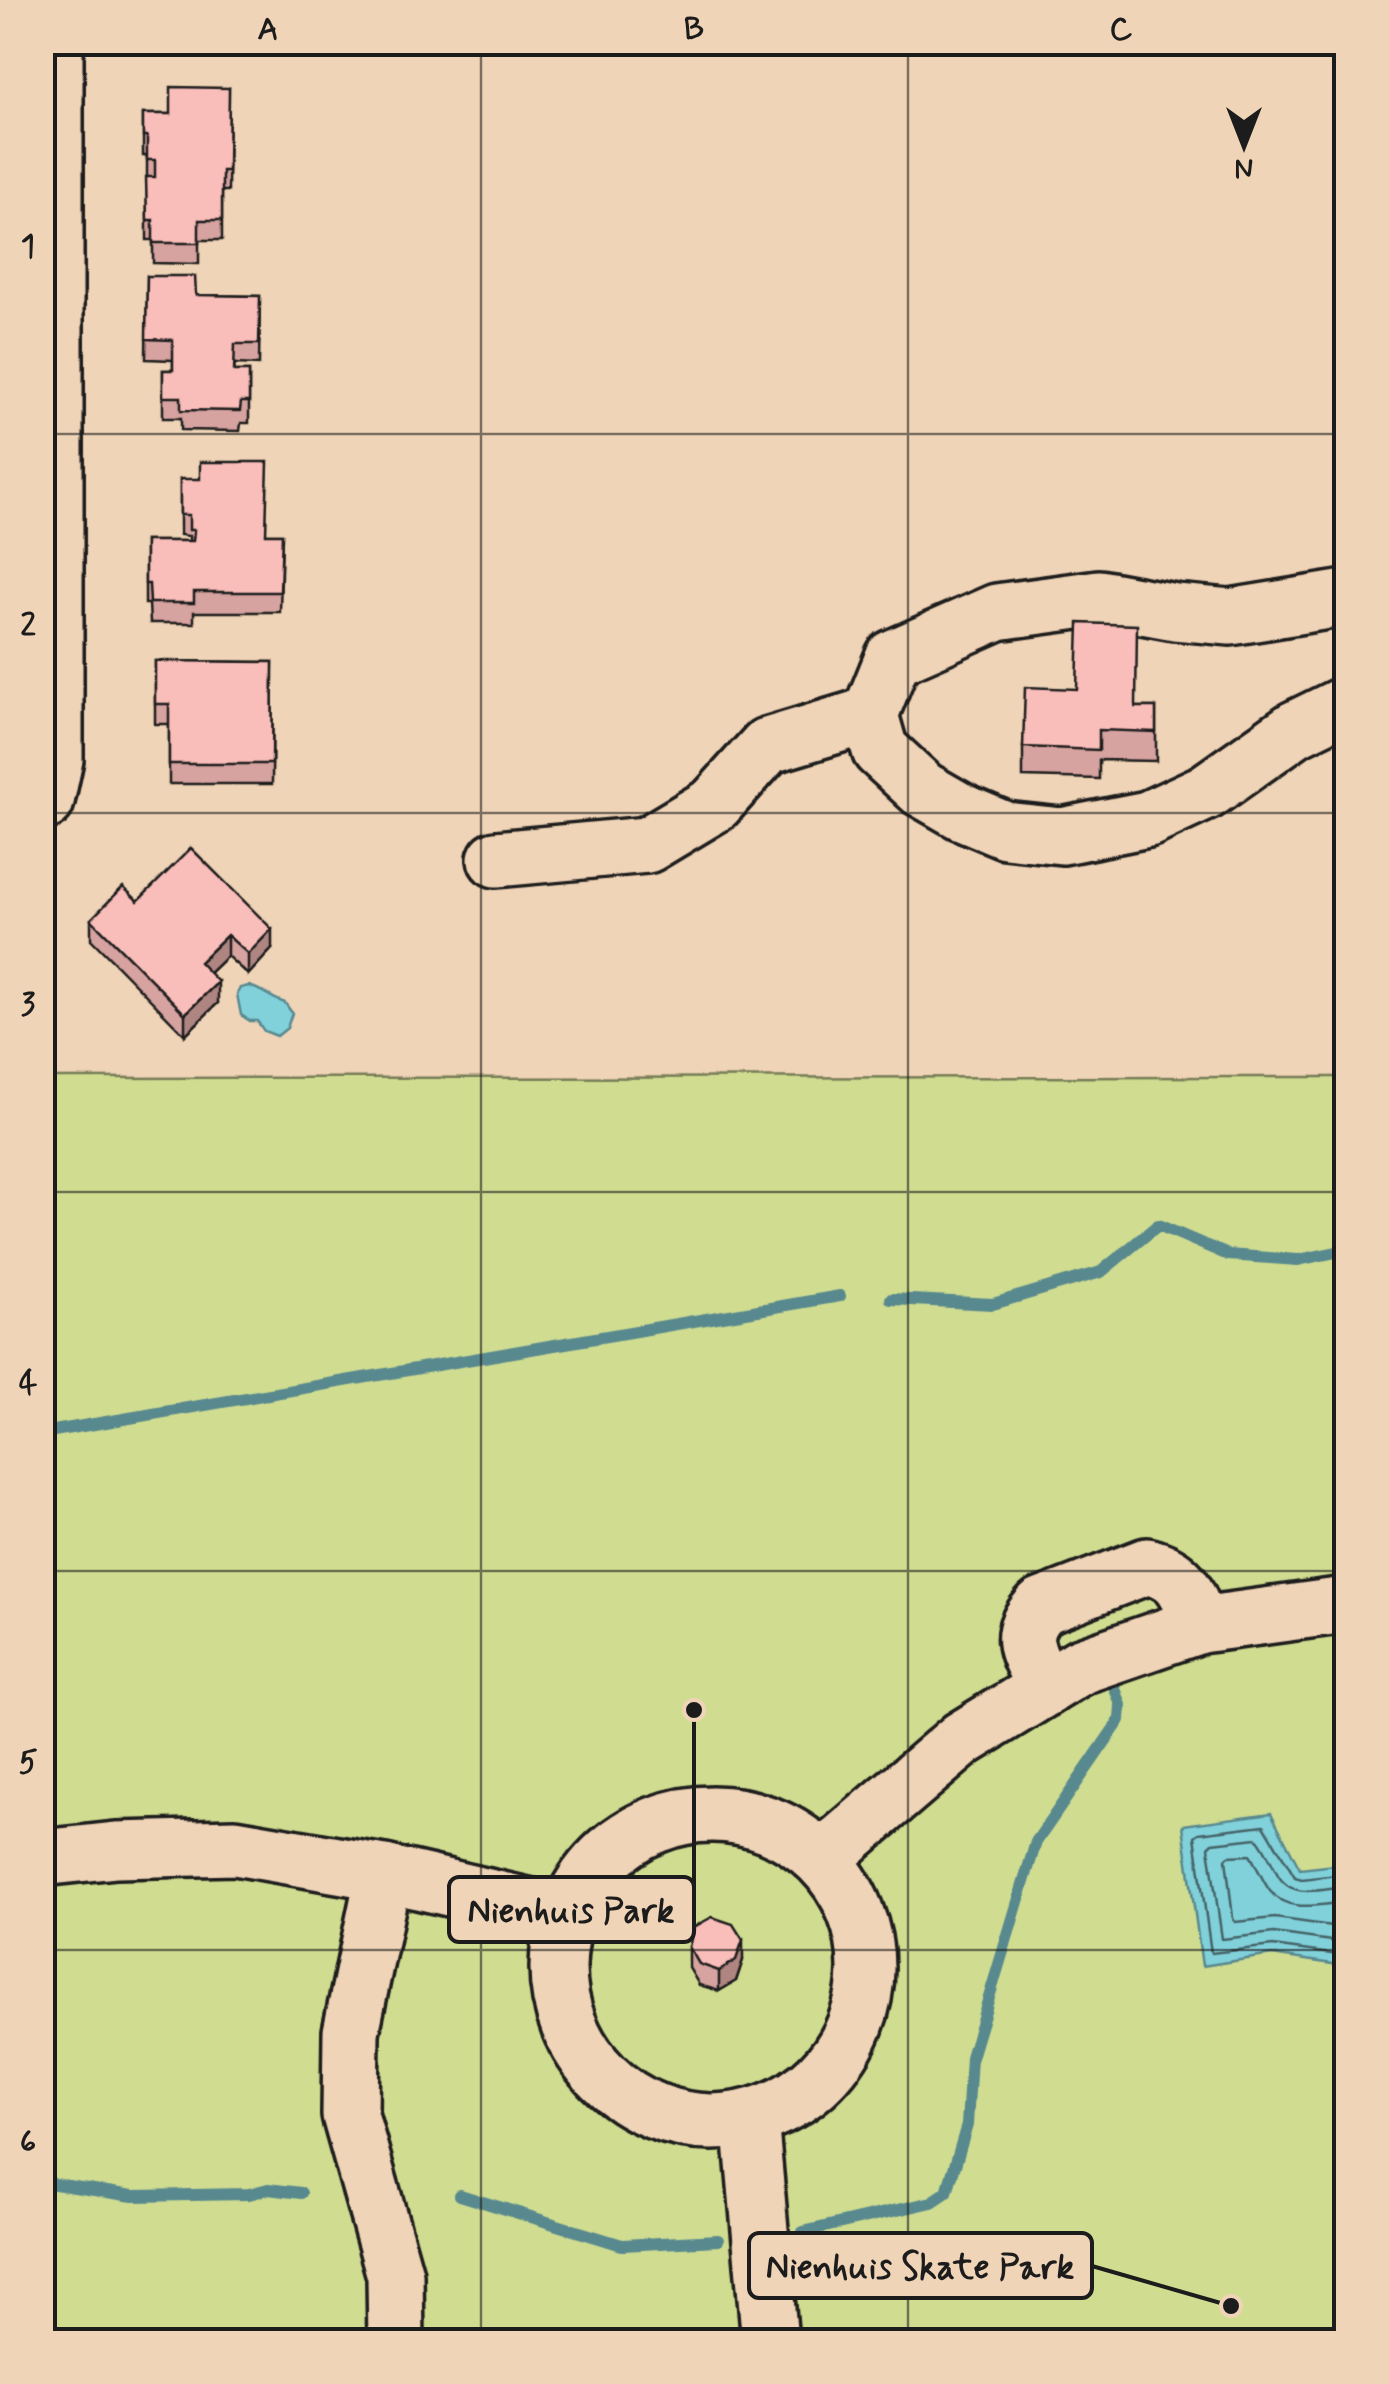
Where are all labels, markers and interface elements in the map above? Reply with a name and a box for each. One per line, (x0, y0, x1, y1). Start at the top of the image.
text: A (258, 9, 278, 51)
text: B (684, 9, 704, 51)
text: C (1110, 9, 1133, 51)
north arrow (1194, 95, 1294, 195)
text: N (1235, 149, 1253, 186)
text: 1 (21, 226, 35, 268)
text: 2 (20, 605, 36, 647)
text: 3 (21, 984, 36, 1026)
text: 4 (19, 1363, 38, 1405)
text: 5 (18, 1742, 38, 1784)
callout: Nienhuis Park (449, 1877, 694, 1942)
text: Nienhuis Park (468, 1889, 675, 1935)
text: 6 (20, 2121, 36, 2163)
callout: Nienhuis Skate Park (749, 2233, 1092, 2298)
text: Nienhuis Skate Park (766, 2245, 1074, 2291)

